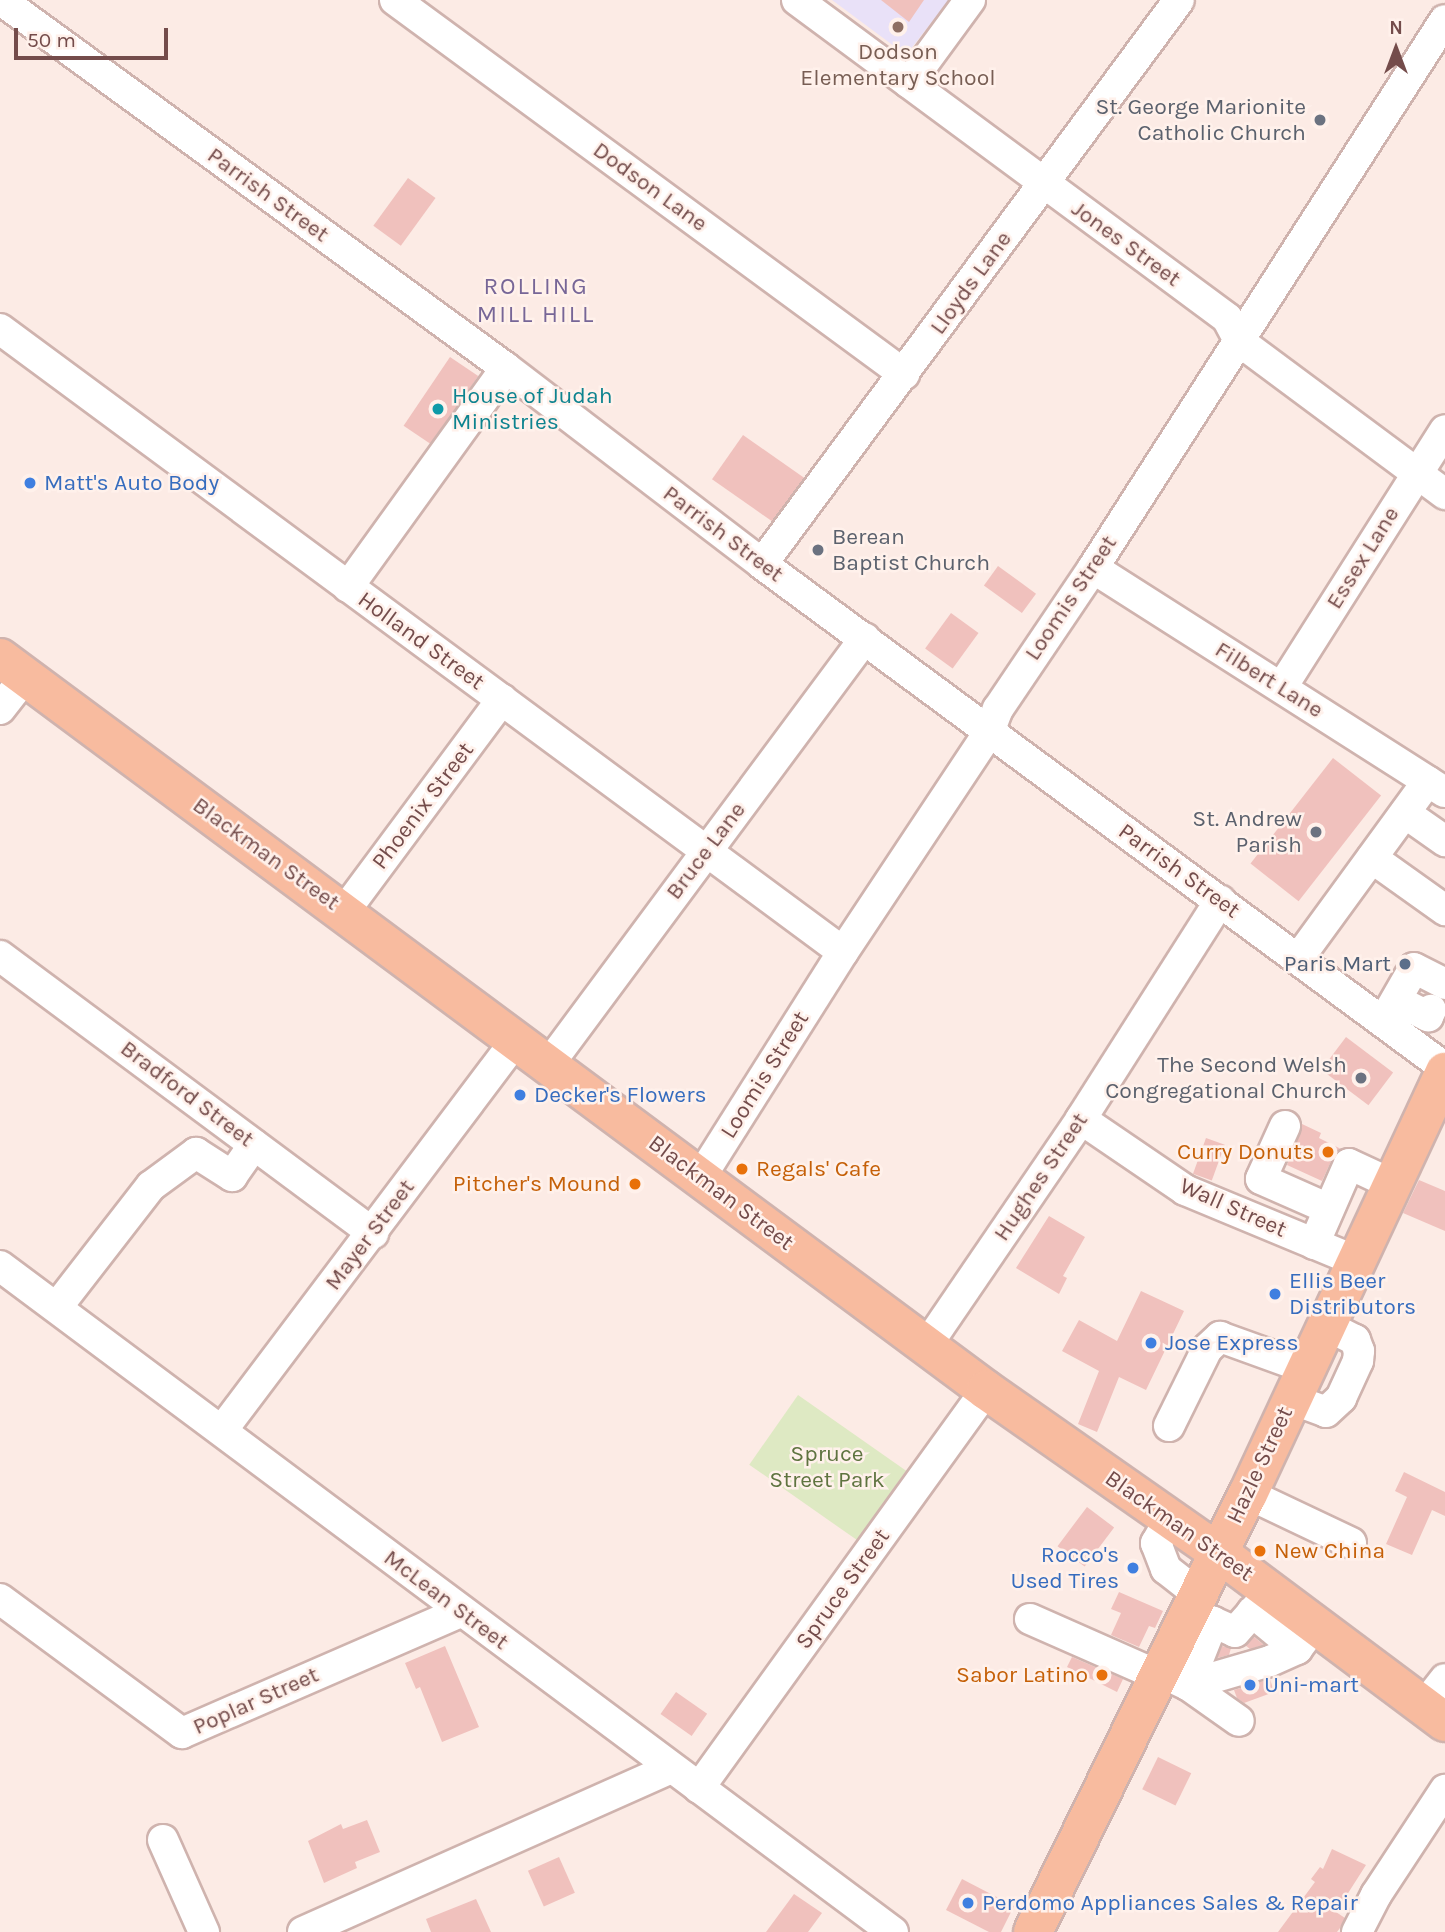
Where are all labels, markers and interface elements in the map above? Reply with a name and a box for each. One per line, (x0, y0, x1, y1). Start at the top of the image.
scale bar (18, 14, 172, 58)
north arrow (1361, 14, 1431, 84)
text: N (1389, 17, 1403, 39)
marker: Dodson Elementary School (890, 19, 906, 35)
text: 50 m (27, 28, 76, 52)
place label: Dodson Elementary School (800, 38, 996, 92)
place label: St. George Marionite Catholic Church (1095, 93, 1306, 147)
marker: St. George Marionite Catholic Church (1312, 112, 1328, 128)
street label: Dodson Lane (587, 136, 713, 238)
street label: Parrish Street (202, 142, 334, 248)
street label: Jones Street (1066, 195, 1186, 293)
street label: Lloyds Lane (924, 226, 1018, 340)
district label: ROLLING MILL HILL (478, 273, 594, 329)
place label: House of Judah Ministries (452, 382, 613, 436)
marker: House of Judah Ministries (430, 401, 446, 417)
place label: Matt's Auto Body (44, 469, 219, 497)
marker: Matt's Auto Body (22, 475, 38, 491)
street label: Parrish Street (657, 480, 789, 588)
street label: Essex Lane (1321, 502, 1405, 614)
place label: Berean Baptist Church (832, 523, 990, 577)
street label: Loomis Street (1019, 530, 1123, 666)
marker: Berean Baptist Church (810, 542, 826, 558)
street label: Holland Street (352, 586, 490, 696)
street label: Filbert Lane (1210, 636, 1328, 724)
street label: Phoenix Street (366, 737, 480, 875)
street label: Blackman Street (187, 791, 345, 917)
street label: Bruce Lane (660, 797, 752, 905)
place label: St. Andrew Parish (1192, 805, 1302, 859)
street label: Parrish Street (1113, 818, 1245, 924)
marker: St. Andrew Parish (1308, 824, 1324, 840)
place label: Paris Mart (1284, 950, 1391, 978)
marker: Paris Mart (1397, 956, 1413, 972)
street label: Loomis Street (715, 1006, 815, 1144)
street label: Bradford Street (115, 1035, 259, 1153)
place label: The Second Welsh Congregational Church (1105, 1051, 1347, 1105)
marker: The Second Welsh Congregational Church (1353, 1070, 1369, 1086)
place label: Decker's Flowers (534, 1081, 707, 1109)
marker: Decker's Flowers (512, 1087, 528, 1103)
street label: Hughes Street (988, 1108, 1094, 1246)
street label: Blackman Street (643, 1129, 799, 1257)
place label: Curry Donuts (1177, 1138, 1314, 1166)
marker: Curry Donuts (1320, 1144, 1336, 1160)
place label: Regals' Cafe (756, 1155, 881, 1183)
marker: Regals' Cafe (734, 1161, 750, 1177)
place label: Pitcher's Mound (453, 1170, 621, 1198)
street label: Wall Street (1175, 1172, 1291, 1244)
street label: Mayer Street (319, 1174, 421, 1296)
marker: Pitcher's Mound (627, 1176, 643, 1192)
place label: Ellis Beer Distributors (1289, 1267, 1416, 1321)
marker: Ellis Beer Distributors (1267, 1286, 1283, 1302)
place label: Jose Express (1165, 1329, 1299, 1357)
marker: Jose Express (1143, 1335, 1159, 1351)
street label: Hazle Street (1221, 1402, 1299, 1528)
park label: Spruce Street Park (769, 1440, 885, 1494)
street label: Blackman Street (1099, 1465, 1259, 1587)
street label: Spruce Street (790, 1524, 896, 1654)
place label: New China (1274, 1537, 1385, 1565)
place label: Rocco's Used Tires (1010, 1541, 1119, 1595)
marker: New China (1252, 1543, 1268, 1559)
street label: McLean Street (378, 1544, 514, 1656)
marker: Rocco's Used Tires (1125, 1560, 1141, 1576)
street label: Poplar Street (189, 1661, 323, 1741)
place label: Sabor Latino (956, 1661, 1088, 1689)
marker: Sabor Latino (1094, 1667, 1110, 1683)
place label: Uni-mart (1264, 1671, 1359, 1699)
marker: Uni-mart (1242, 1677, 1258, 1693)
place label: Perdomo Appliances Sales & Repair (982, 1889, 1358, 1917)
marker: Perdomo Appliances Sales & Repair (960, 1895, 976, 1911)

